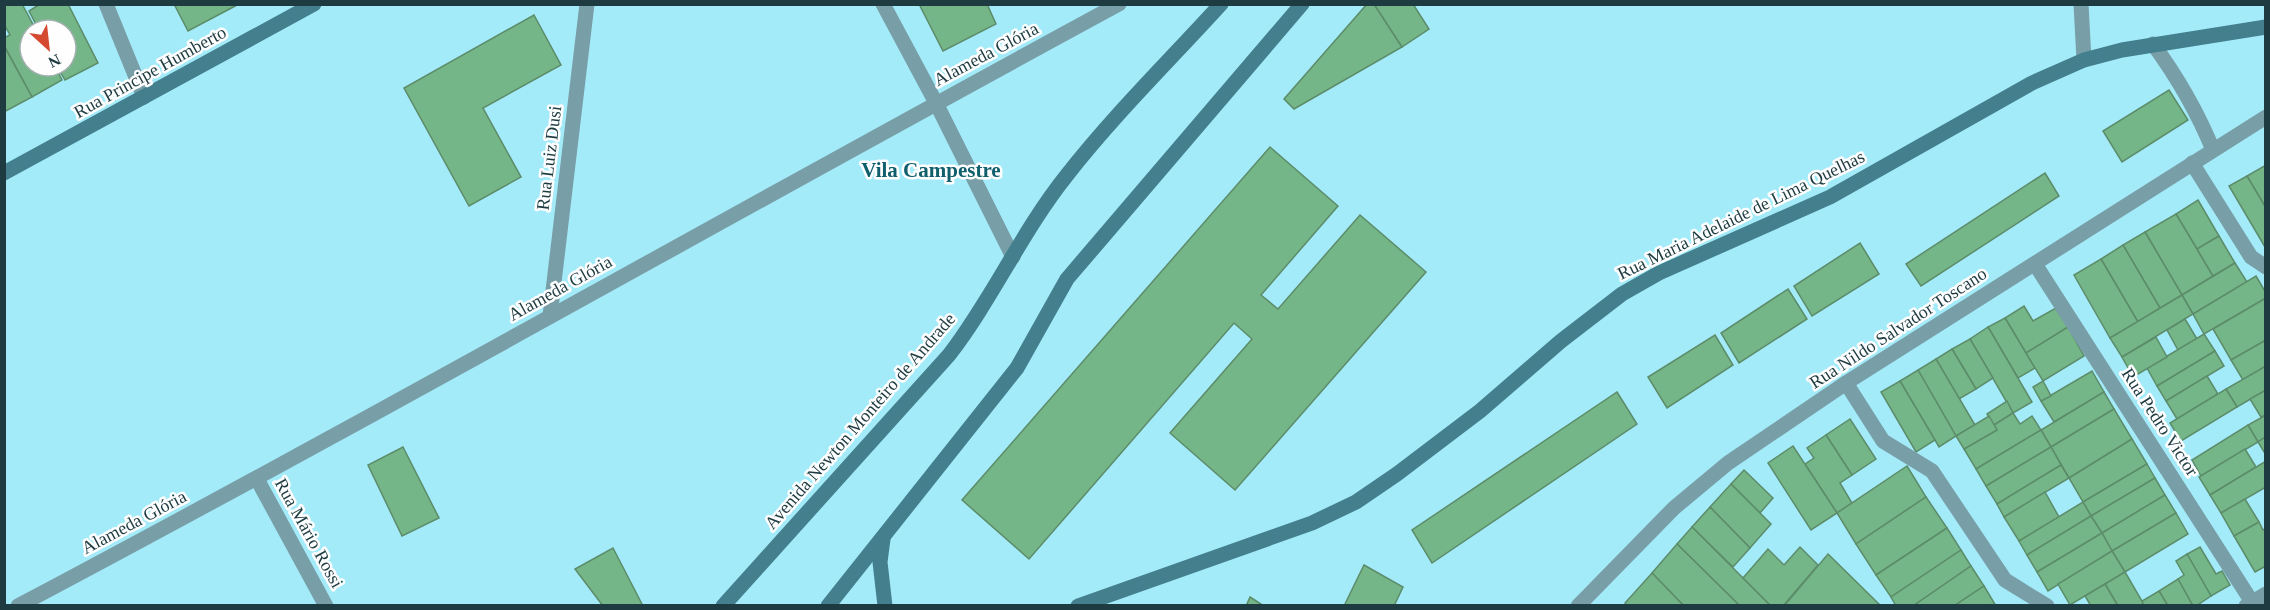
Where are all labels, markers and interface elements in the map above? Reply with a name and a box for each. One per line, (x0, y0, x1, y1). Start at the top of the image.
north arrow (18, 18, 78, 78)
street label: Alameda Glória (930, 18, 1042, 90)
street label: Rua Principe Humberto (70, 22, 230, 122)
text: N (45, 51, 64, 71)
street label: Rua Luiz Dusi (533, 105, 565, 211)
street label: Rua Maria Adelaide de Lima Quelhas (1614, 146, 1868, 284)
district label: Vila Campestre (861, 158, 1001, 182)
street label: Alameda Glória (505, 251, 615, 325)
street label: Rua Nildo Salvador Toscano (1806, 263, 1990, 393)
street label: Avenida Newton Monteiro de Andrade (761, 309, 959, 533)
street label: Rua Pedro Victor (2118, 364, 2202, 480)
street label: Rua Mário Rossi (271, 475, 347, 591)
street label: Alameda Glória (78, 486, 190, 558)

